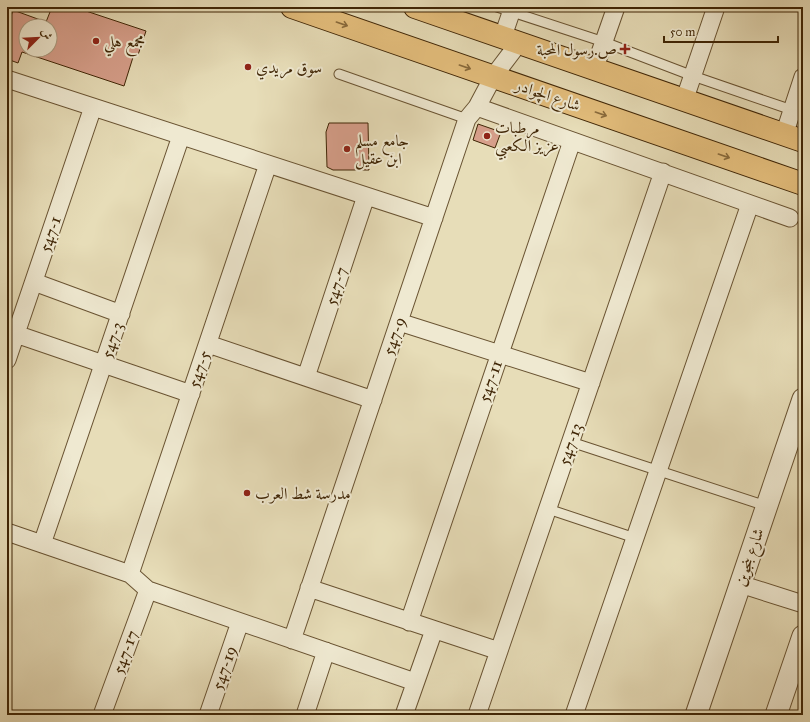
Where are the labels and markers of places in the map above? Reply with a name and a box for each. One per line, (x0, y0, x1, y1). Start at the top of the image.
place label: مجمع هلي (104, 32, 145, 57)
marker: مجمع هلي (91, 36, 101, 46)
place label: ص.رسول المحبة (537, 40, 617, 60)
marker: ص.رسول المحبة (620, 44, 630, 54)
place label: سوق مريدي (256, 58, 322, 80)
marker: سوق مريدي (243, 62, 253, 72)
place label: مرطبات عزيز الكعبي (495, 118, 559, 161)
place label: جامع مسلم ابن عقيل (355, 131, 409, 170)
marker: مرطبات عزيز الكعبي (482, 131, 492, 141)
marker: جامع مسلم ابن عقيل (342, 144, 352, 154)
place label: مدرسة شط العرب (255, 484, 351, 504)
marker: مدرسة شط العرب (242, 488, 252, 498)

